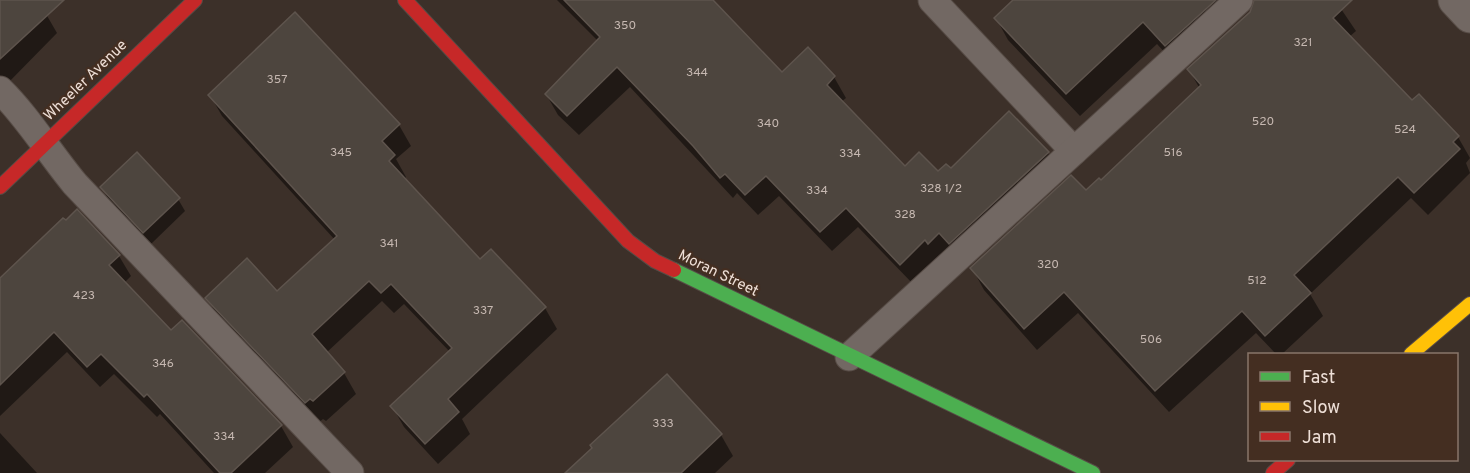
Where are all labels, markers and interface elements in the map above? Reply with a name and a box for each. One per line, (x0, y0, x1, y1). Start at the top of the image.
house number: 350 (614, 18, 636, 34)
house number: 321 (1294, 35, 1312, 51)
street label: Wheeler Avenue (40, 36, 132, 126)
house number: 344 (686, 65, 708, 81)
house number: 357 (267, 72, 287, 88)
house number: 520 (1252, 114, 1274, 130)
house number: 340 (757, 116, 779, 132)
house number: 524 (1394, 122, 1416, 138)
house number: 345 (330, 145, 352, 161)
house number: 516 (1163, 145, 1183, 161)
house number: 334 (839, 146, 861, 162)
house number: 328 1/2 (920, 181, 962, 197)
house number: 334 (806, 183, 828, 199)
house number: 328 (894, 207, 916, 223)
house number: 341 (379, 236, 399, 252)
street label: Moran Street (675, 246, 761, 302)
house number: 320 (1037, 257, 1059, 273)
house number: 512 (1247, 273, 1267, 289)
house number: 423 (73, 288, 95, 304)
house number: 337 (473, 303, 493, 319)
house number: 506 (1140, 332, 1162, 348)
legend (1248, 353, 1458, 461)
house number: 346 (152, 356, 174, 372)
text: Fast (1302, 367, 1335, 390)
text: Slow (1302, 397, 1340, 420)
house number: 333 (652, 416, 674, 432)
text: Jam (1302, 427, 1337, 450)
house number: 334 (213, 429, 235, 445)

